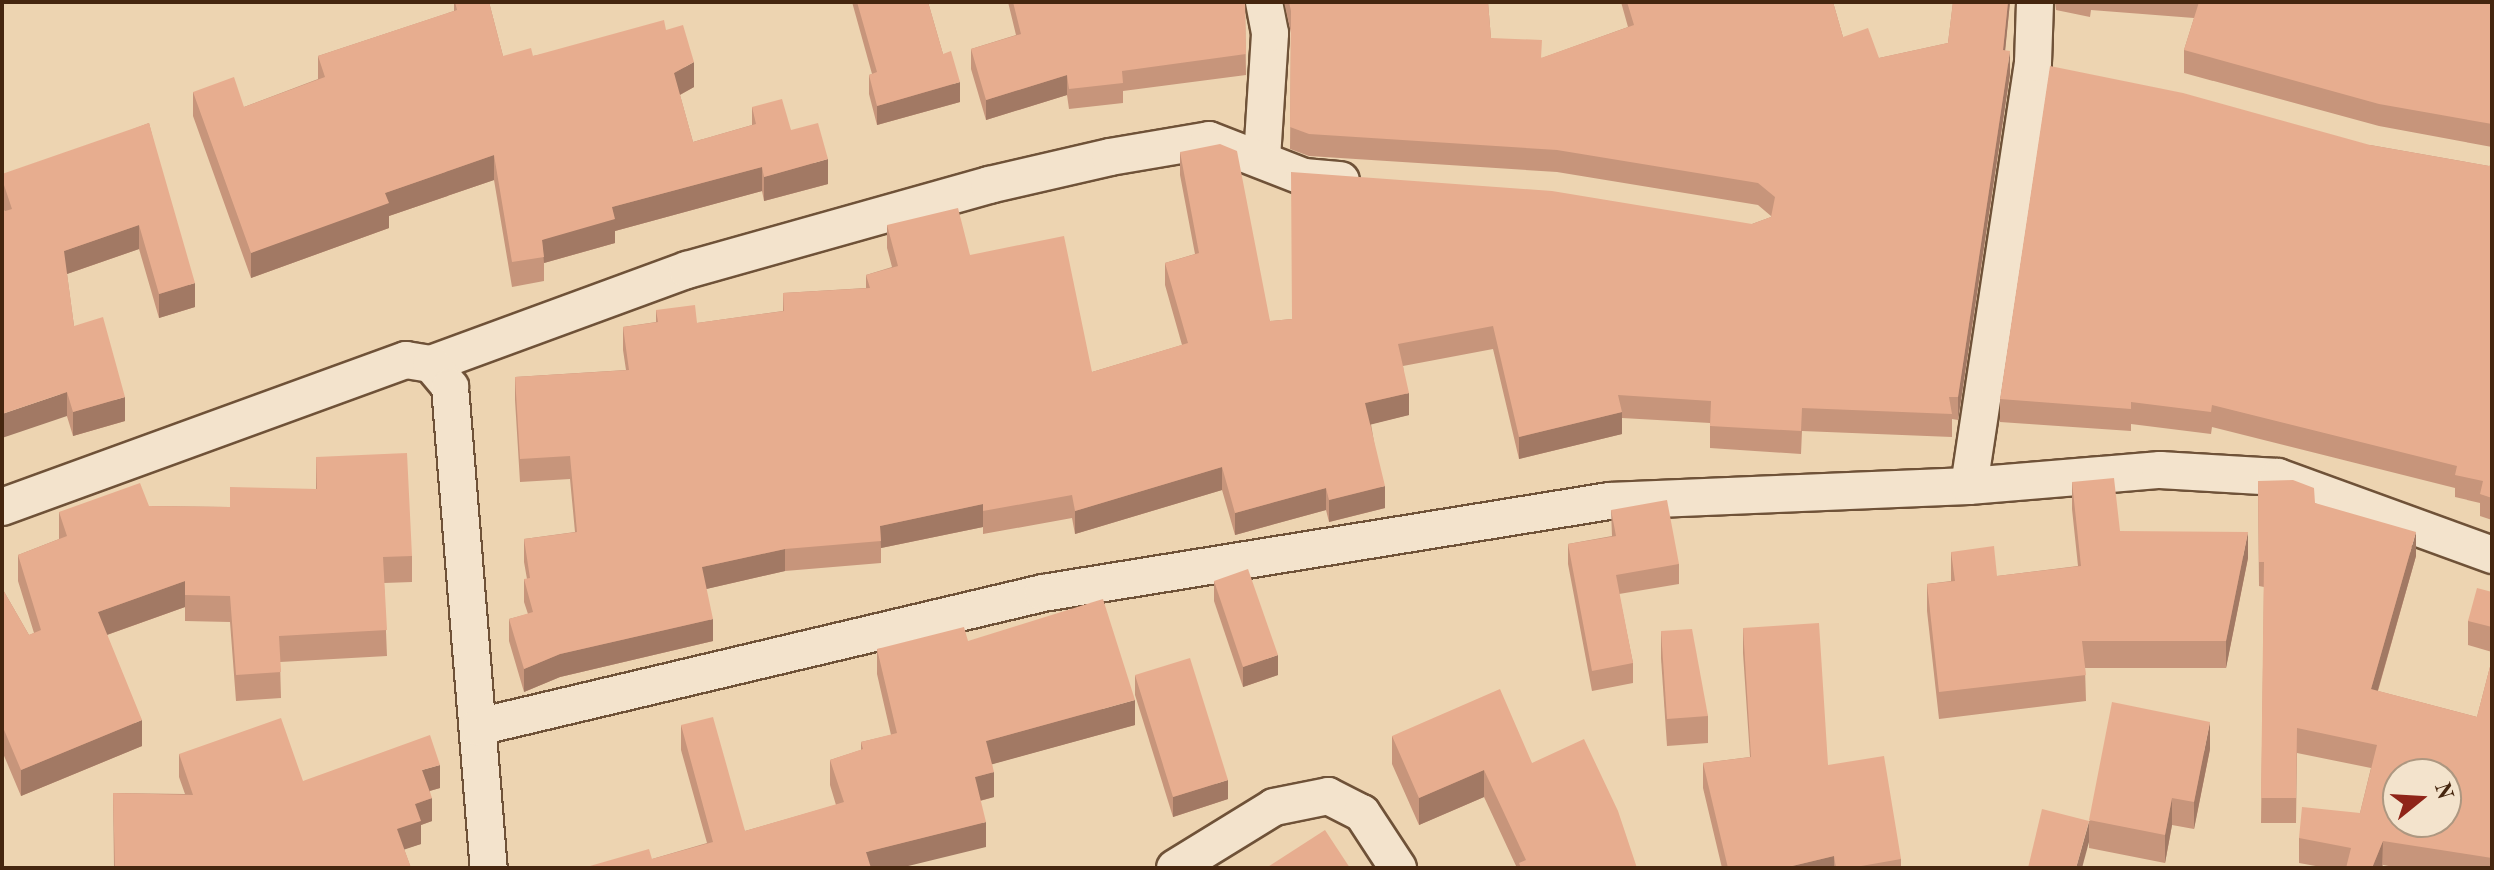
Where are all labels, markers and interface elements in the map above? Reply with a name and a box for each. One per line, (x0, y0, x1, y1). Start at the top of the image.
north arrow (2382, 758, 2462, 838)
text: N (2430, 780, 2456, 803)

